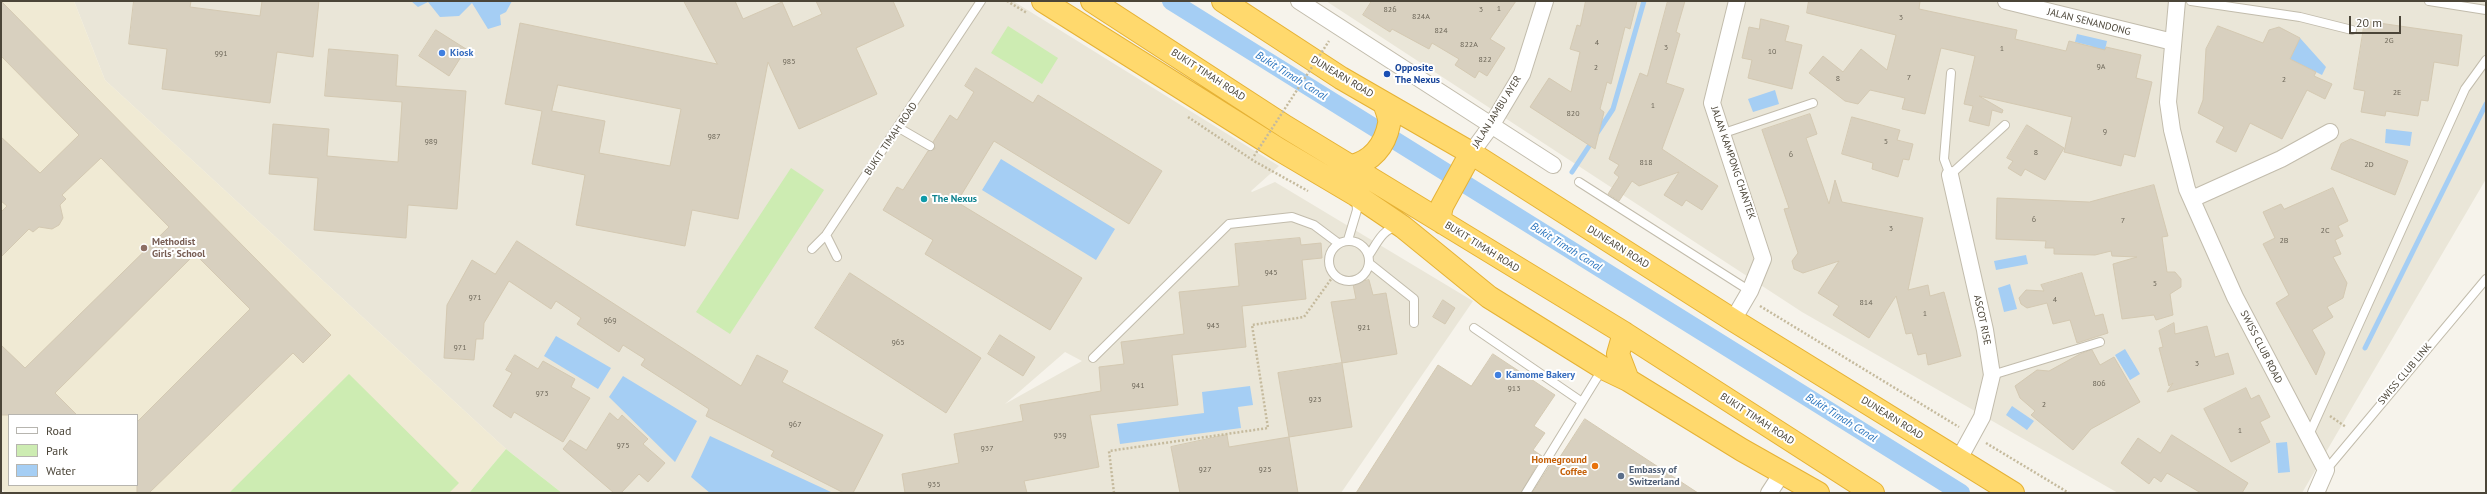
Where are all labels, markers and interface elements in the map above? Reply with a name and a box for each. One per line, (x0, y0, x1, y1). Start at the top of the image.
house number: 1 (1497, 4, 1501, 14)
house number: 826 (1383, 5, 1397, 15)
house number: 3 (1479, 5, 1483, 15)
street label: JALAN SENANDONG (2046, 6, 2132, 38)
scale bar (2351, 8, 2403, 34)
house number: 824A (1412, 12, 1430, 22)
house number: 3 (1899, 13, 1903, 23)
text: 20 m (2356, 15, 2382, 30)
house number: 824 (1434, 26, 1448, 36)
house number: 2G (2384, 36, 2394, 46)
house number: 4 (1595, 38, 1599, 48)
house number: 822A (1460, 40, 1478, 50)
house number: 3 (1664, 43, 1668, 53)
house number: 1 (2000, 44, 2004, 54)
place label: Kiosk (450, 47, 473, 59)
street label: BUKIT TIMAH ROAD (1169, 47, 1247, 103)
house number: 10 (1768, 47, 1776, 57)
marker: Kiosk (437, 48, 447, 58)
house number: 991 (214, 49, 228, 59)
water label: Bukit Timah Canal (1253, 49, 1329, 103)
street label: DUNEARN ROAD (1309, 54, 1375, 100)
house number: 822 (1478, 55, 1492, 65)
house number: 985 (782, 57, 796, 67)
place label: Opposite The Nexus (1395, 62, 1440, 86)
house number: 9A (2096, 62, 2106, 72)
house number: 2 (1594, 63, 1598, 73)
marker: Opposite The Nexus (1382, 69, 1392, 79)
house number: 7 (1907, 73, 1911, 83)
street label: JALAN JAMBU AYER (1470, 74, 1524, 150)
house number: 8 (1836, 74, 1840, 84)
house number: 2 (2282, 75, 2286, 85)
house number: 2E (2393, 88, 2401, 98)
street label: BUKIT TIMAH ROAD (862, 100, 920, 178)
house number: 1 (1651, 101, 1655, 111)
street label: JALAN KAMPONG CHANTEK (1708, 105, 1758, 221)
house number: 820 (1566, 109, 1580, 119)
house number: 9 (2103, 127, 2107, 137)
house number: 987 (707, 132, 721, 142)
house number: 989 (424, 137, 438, 147)
house number: 5 (1884, 137, 1888, 147)
house number: 8 (2034, 148, 2038, 158)
house number: 6 (1789, 150, 1793, 160)
house number: 818 (1639, 158, 1653, 168)
house number: 2D (2364, 160, 2374, 170)
place label: The Nexus (932, 193, 977, 205)
marker: The Nexus (919, 194, 929, 204)
house number: 6 (2032, 215, 2036, 225)
house number: 7 (2121, 216, 2125, 226)
street label: BUKIT TIMAH ROAD (1442, 219, 1522, 275)
water label: Bukit Timah Canal (1528, 220, 1604, 274)
street label: DUNEARN ROAD (1585, 223, 1651, 271)
house number: 3 (1889, 224, 1893, 234)
house number: 2C (2321, 226, 2329, 236)
place label: Methodist Girls' School (152, 236, 205, 260)
house number: 2B (2279, 236, 2289, 246)
marker: Methodist Girls' School (139, 243, 149, 253)
house number: 945 (1264, 268, 1278, 278)
house number: 5 (2153, 279, 2157, 289)
house number: 971 (468, 293, 482, 303)
street label: ASCOT RISE (1971, 294, 1993, 346)
house number: 4 (2053, 295, 2057, 305)
house number: 814 (1859, 298, 1873, 308)
house number: 1 (1923, 309, 1927, 319)
street label: SWISS CLUB ROAD (2237, 309, 2285, 385)
house number: 969 (603, 316, 617, 326)
house number: 943 (1206, 321, 1220, 331)
house number: 921 (1357, 323, 1371, 333)
house number: 965 (891, 338, 905, 348)
street label: SWISS CLUB LINK (2376, 341, 2434, 407)
house number: 971 (453, 343, 467, 353)
house number: 3 (2195, 359, 2199, 369)
place label: Kamome Bakery (1506, 369, 1575, 381)
marker: Kamome Bakery (1493, 370, 1503, 380)
house number: 806 (2092, 379, 2106, 389)
house number: 941 (1131, 381, 1145, 391)
house number: 913 (1507, 384, 1521, 394)
house number: 973 (535, 389, 549, 399)
street label: BUKIT TIMAH ROAD (1718, 391, 1796, 447)
water label: Bukit Timah Canal (1803, 391, 1879, 445)
street label: DUNEARN ROAD (1859, 394, 1925, 442)
house number: 923 (1308, 395, 1322, 405)
house number: 2 (2042, 400, 2046, 410)
legend (8, 414, 138, 486)
house number: 967 (788, 420, 802, 430)
text: Road (46, 423, 71, 438)
house number: 1 (2238, 426, 2242, 436)
house number: 939 (1053, 431, 1067, 441)
house number: 975 (616, 441, 630, 451)
text: Park (46, 443, 68, 458)
house number: 937 (980, 444, 994, 454)
place label: Homeground Coffee (1532, 454, 1587, 478)
marker: Homeground Coffee (1590, 461, 1600, 471)
text: Water (46, 463, 76, 478)
place label: Embassy of Switzerland (1629, 464, 1680, 488)
house number: 927 (1198, 465, 1212, 475)
house number: 925 (1258, 465, 1272, 475)
marker: Embassy of Switzerland (1616, 471, 1626, 481)
house number: 935 (927, 480, 941, 490)

